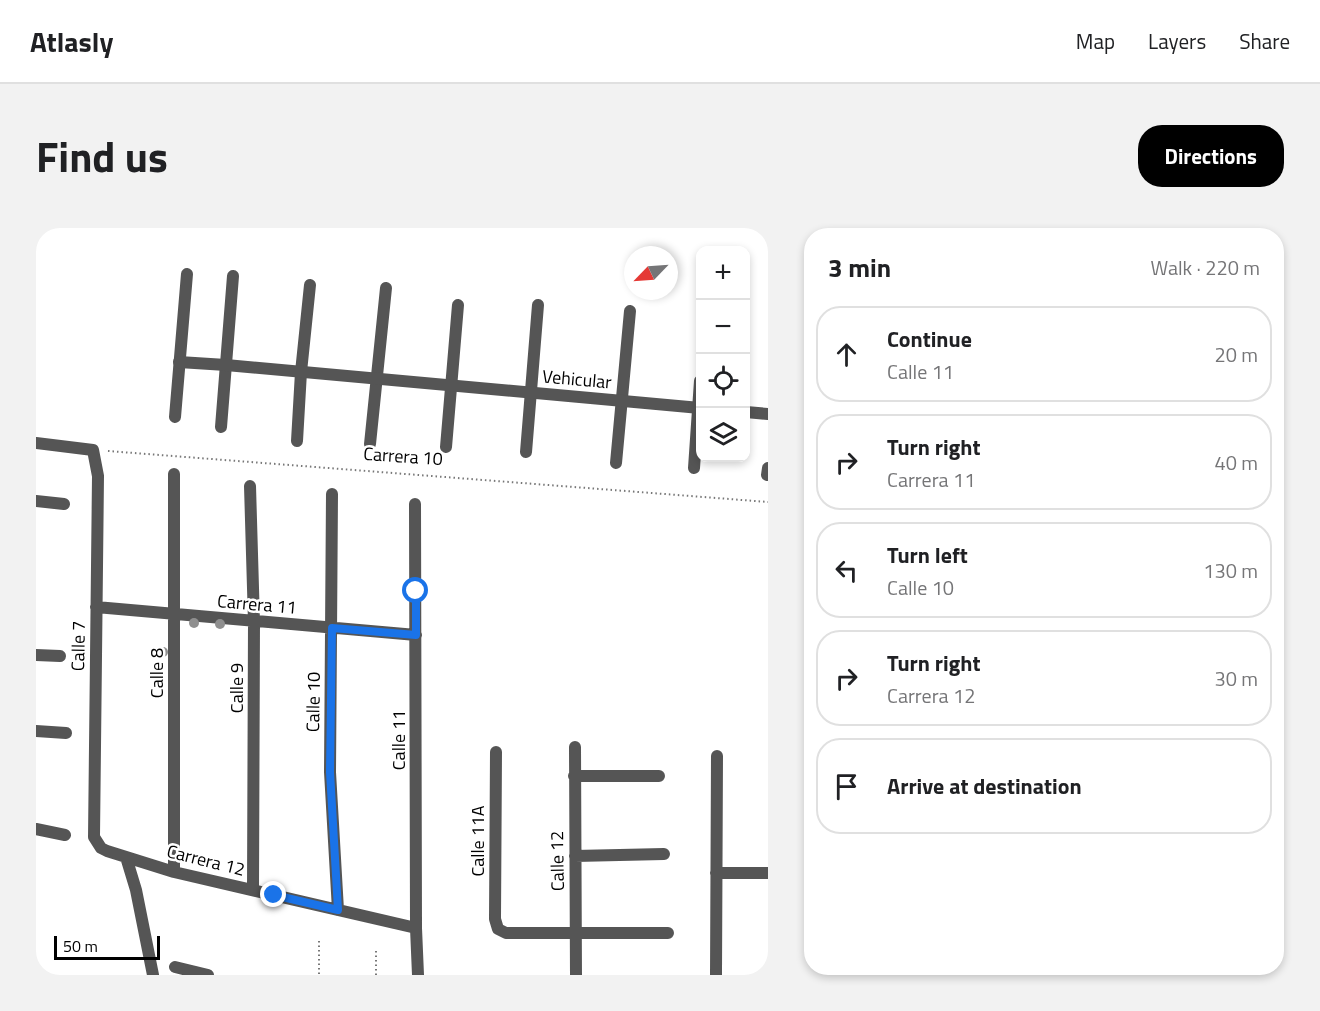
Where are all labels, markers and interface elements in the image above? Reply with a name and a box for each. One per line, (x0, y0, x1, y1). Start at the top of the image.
text: Atlasly (30, 20, 113, 63)
text: Map (1076, 25, 1115, 57)
text: Layers (1148, 25, 1206, 57)
text: Share (1239, 25, 1290, 57)
text: Find us (36, 124, 168, 188)
button: Directions (1138, 125, 1284, 187)
north arrow (624, 246, 678, 300)
map controls (696, 246, 750, 462)
button: + (696, 246, 750, 300)
text: 3 min (828, 248, 891, 287)
text: Walk · 220 m (1151, 252, 1260, 283)
button: − (696, 300, 750, 354)
text: Continue (887, 322, 972, 356)
icon: ahead (830, 338, 863, 371)
text: 20 m (1214, 339, 1258, 370)
button: locate (696, 354, 750, 408)
text: Calle 11 (887, 356, 954, 387)
street label: Vehicular (541, 363, 613, 395)
button: layers (696, 408, 750, 462)
text: Turn right (887, 430, 981, 464)
street label: Carrera 10 (362, 440, 444, 472)
icon: right (830, 446, 863, 479)
text: 40 m (1214, 447, 1258, 478)
text: Carrera 11 (887, 464, 975, 495)
text: Turn left (887, 538, 968, 572)
icon: left (830, 554, 863, 587)
text: 130 m (1203, 555, 1258, 586)
text: Calle 10 (887, 572, 954, 603)
route start (402, 577, 428, 603)
street label: Carrera 11 (216, 587, 298, 621)
street label: Calle 7 (64, 621, 92, 671)
text: Turn right (887, 646, 981, 680)
street label: Calle 8 (143, 648, 170, 698)
icon: right (830, 662, 863, 695)
street label: Calle 9 (223, 663, 250, 713)
text: 30 m (1214, 663, 1258, 694)
street label: Calle 10 (299, 672, 327, 732)
text: Carrera 12 (887, 680, 975, 711)
street label: Calle 11 (385, 710, 412, 770)
text: Arrive at destination (887, 769, 1082, 803)
icon: arrive (830, 770, 863, 803)
street label: Calle 11A (464, 805, 491, 877)
street label: Calle 12 (543, 831, 571, 891)
street label: Carrera 12 (164, 837, 248, 883)
route end (260, 881, 286, 907)
scale bar (54, 933, 160, 960)
text: 50 m (63, 934, 98, 958)

